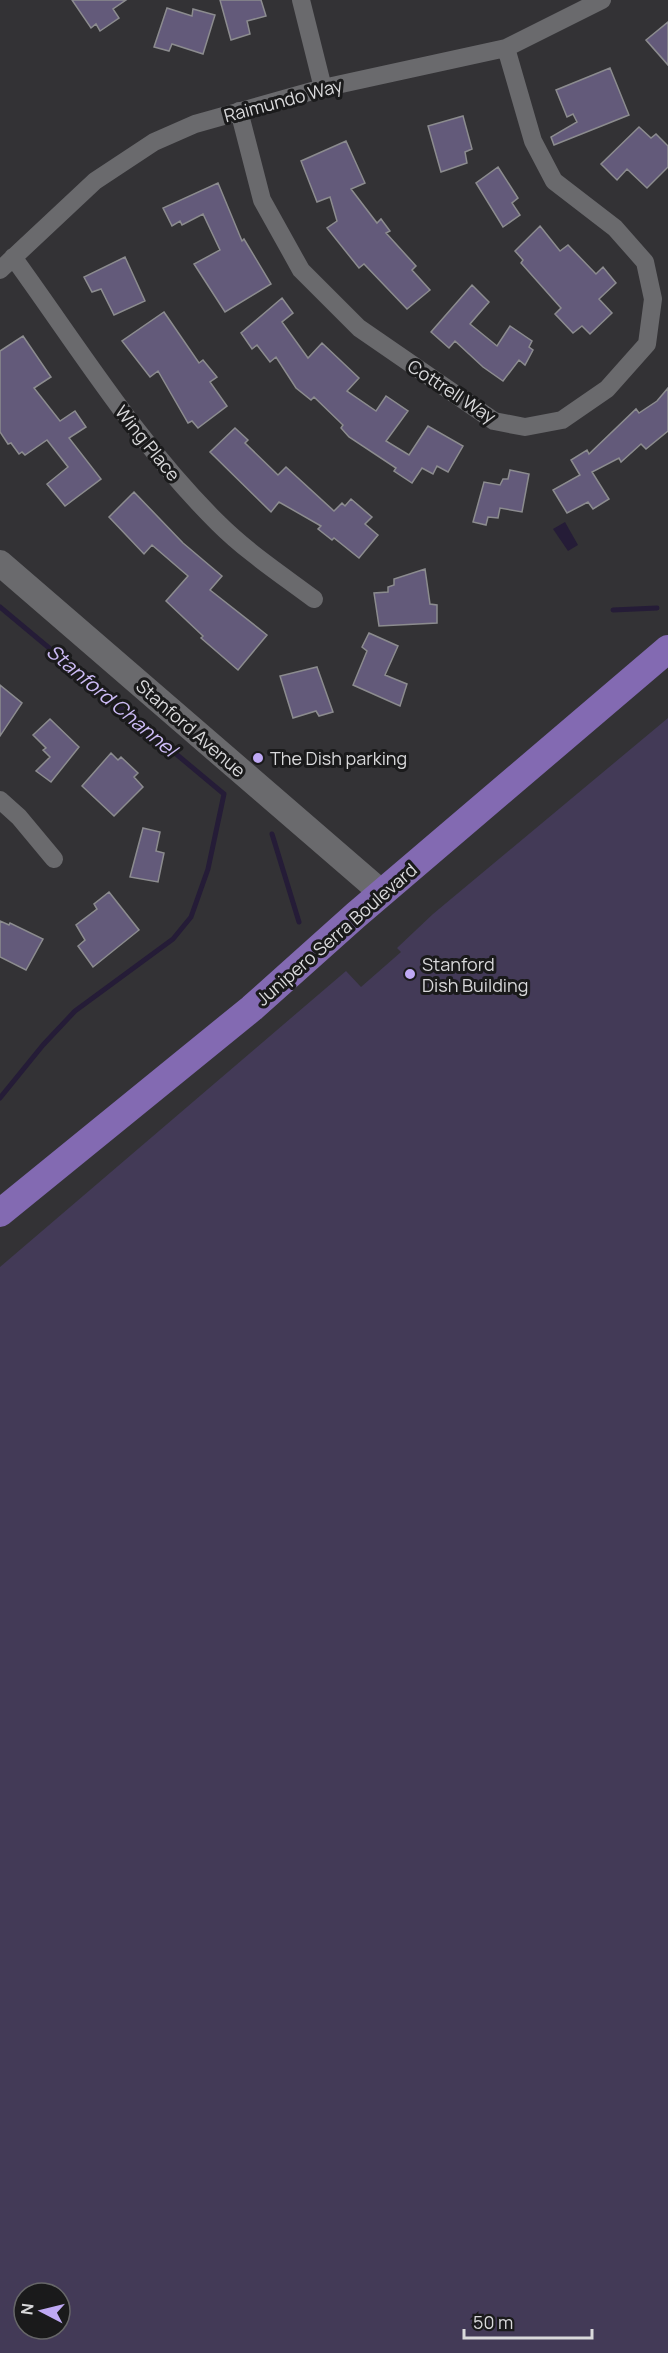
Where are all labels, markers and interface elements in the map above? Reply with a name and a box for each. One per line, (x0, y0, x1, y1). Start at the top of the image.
street label: Raimundo Way (221, 72, 346, 127)
street label: Cottrell Way (403, 354, 501, 429)
street label: Wing Place (110, 400, 186, 486)
water label: Stanford Channel (41, 638, 185, 764)
street label: Stanford Avenue (131, 674, 251, 782)
place label: The Dish parking (270, 746, 407, 770)
marker: The Dish parking (251, 751, 265, 765)
street label: Junipero Serra Boulevard (250, 857, 422, 1011)
place label: Stanford Dish Building (422, 952, 528, 997)
marker: Stanford Dish Building (403, 967, 417, 981)
north arrow (12, 2281, 72, 2341)
text: N (15, 2302, 39, 2316)
scale bar (464, 2302, 592, 2340)
text: 50 m (473, 2310, 513, 2334)

